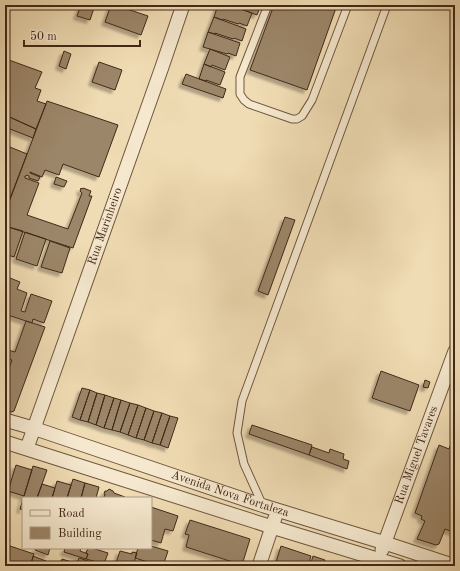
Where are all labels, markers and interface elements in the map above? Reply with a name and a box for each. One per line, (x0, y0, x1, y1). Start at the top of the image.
scale bar (24, 22, 140, 48)
text: 50 m (30, 30, 57, 43)
street label: Rua Marinheiro (86, 186, 125, 267)
street label: Rua Miguel Tavares (393, 404, 440, 506)
street label: Avenida Nova Fortaleza (170, 469, 290, 519)
legend (22, 497, 152, 549)
text: Road (58, 508, 85, 520)
text: Building (58, 528, 102, 540)

